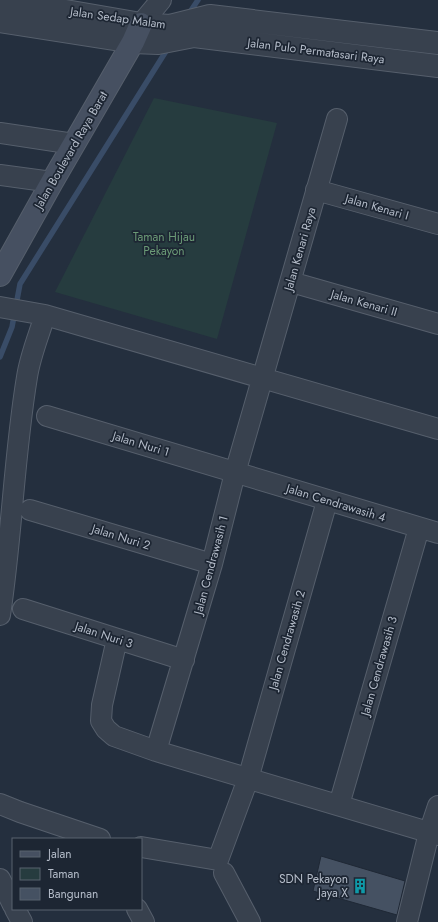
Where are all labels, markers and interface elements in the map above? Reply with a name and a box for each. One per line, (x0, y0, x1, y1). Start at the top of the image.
street label: Jalan Sedap Malam (67, 2, 167, 34)
street label: Jalan Pulo Permatasari Raya (245, 33, 386, 68)
street label: Jalan Boulevard Raya Barat (29, 88, 112, 214)
street label: Jalan Kenari I (341, 189, 411, 225)
street label: Jalan Kenari Raya (279, 205, 321, 295)
park label: Taman Hijau Pekayon (133, 228, 195, 260)
street label: Jalan Kenari II (327, 284, 399, 321)
street label: Jalan Nuri 1 (108, 426, 172, 461)
street label: Jalan Cendrawasih 4 (282, 479, 388, 527)
street label: Jalan Cendrawasih 1 (189, 514, 233, 618)
street label: Jalan Nuri 2 (88, 519, 153, 554)
street label: Jalan Cendrawasih 2 (264, 588, 310, 694)
street label: Jalan Cendrawasih 3 (356, 614, 402, 720)
street label: Jalan Nuri 3 (71, 617, 136, 653)
legend (12, 838, 142, 910)
text: Jalan (46, 845, 71, 863)
text: Taman (48, 865, 80, 883)
place label: SDN Pekayon Jaya X (279, 870, 348, 902)
building icon: SDN Pekayon Jaya X (351, 877, 369, 895)
text: Bangunan (48, 885, 98, 903)

